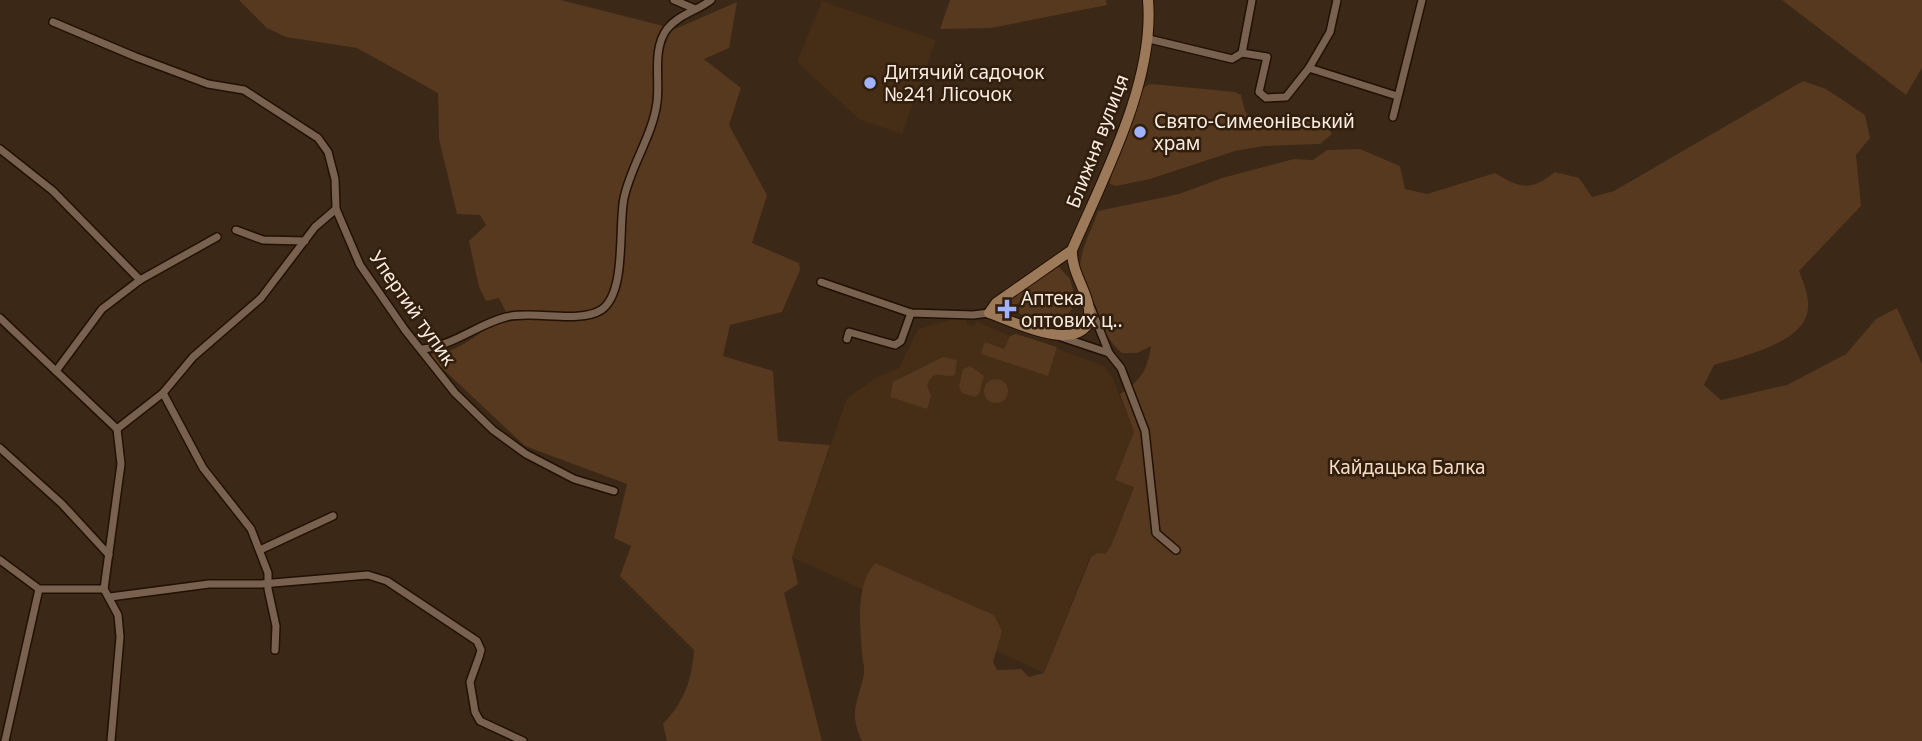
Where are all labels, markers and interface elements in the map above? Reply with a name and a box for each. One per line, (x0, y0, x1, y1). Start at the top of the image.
place label: Дитячий садочок №241 Лісочок (884, 59, 1044, 107)
street label: Ближня вулиця (1060, 70, 1134, 212)
marker: Дитячий садочок №241 Лісочок (862, 75, 878, 91)
place label: Свято-Симеонівський храм (1154, 108, 1355, 156)
marker: Свято-Симеонівський храм (1132, 124, 1148, 140)
street label: Упертий тупик (364, 246, 462, 370)
place label: Аптека оптових ц‥ (1021, 285, 1123, 333)
marker: Аптека оптових ц‥ (999, 301, 1015, 317)
park label: Кайдацька Балка (1329, 454, 1486, 480)

